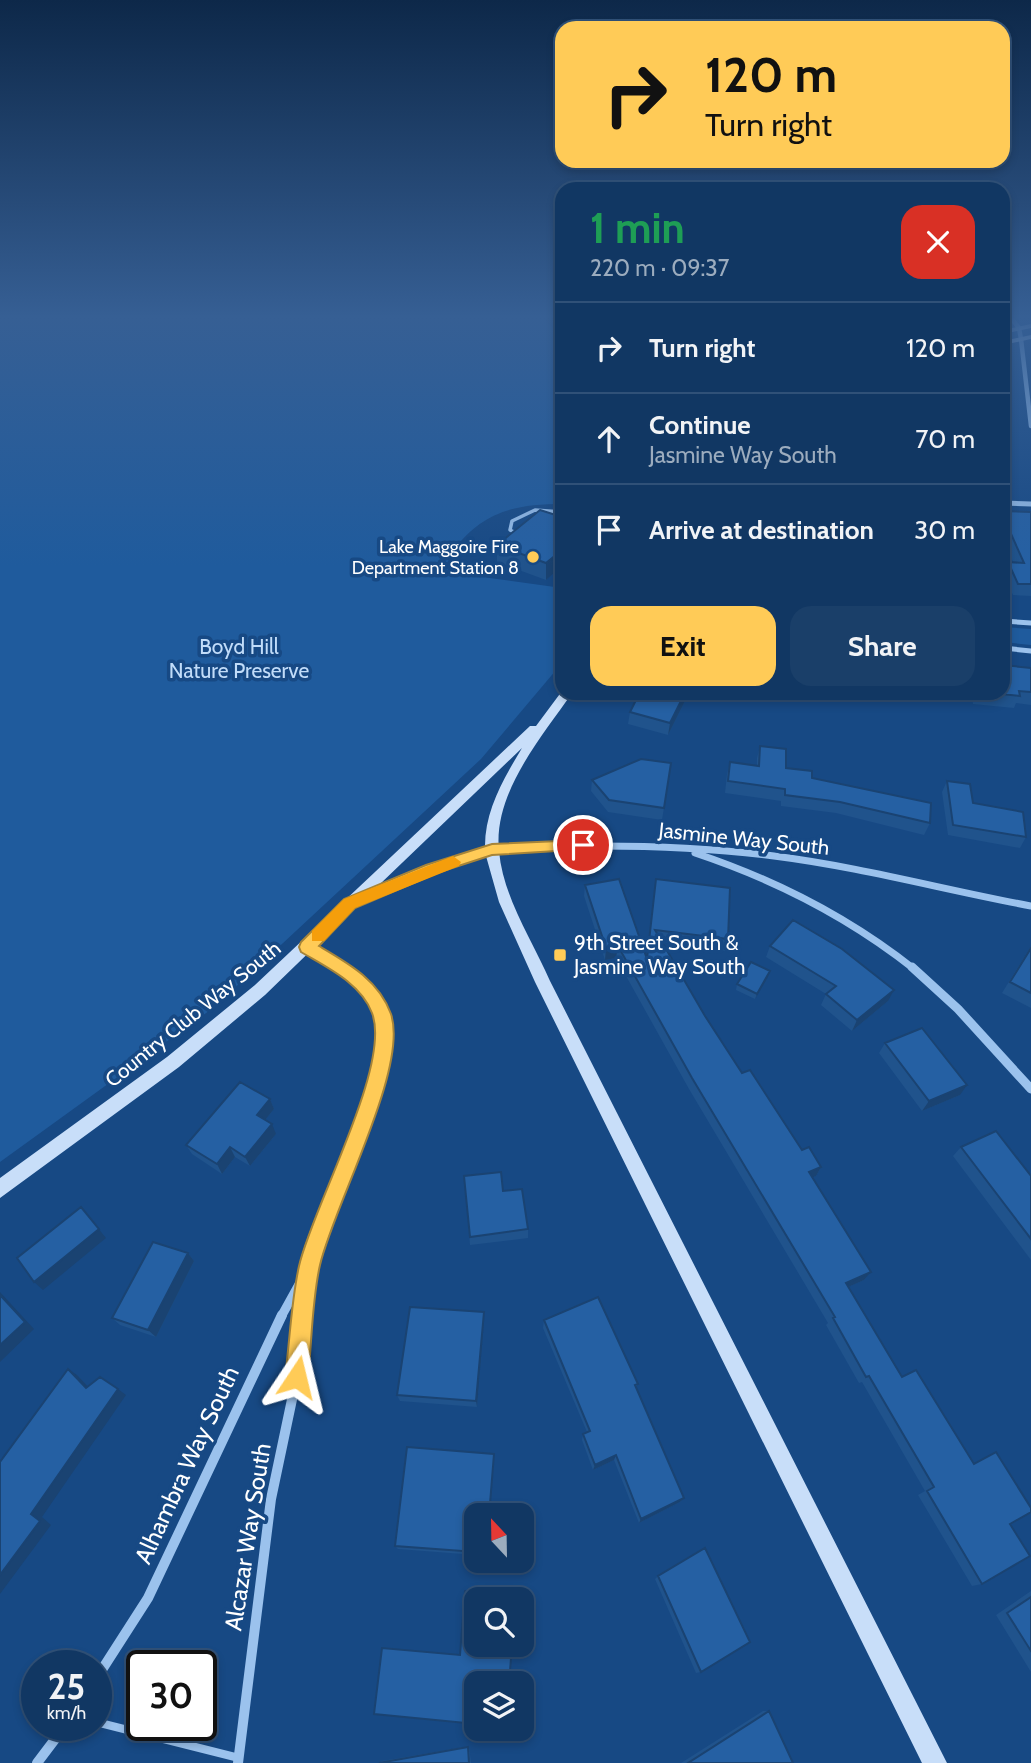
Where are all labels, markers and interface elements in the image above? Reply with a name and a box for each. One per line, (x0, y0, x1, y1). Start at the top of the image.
text: 120 m (705, 45, 837, 104)
icon: right (590, 49, 681, 140)
text: Turn right (705, 105, 832, 144)
text: 1 min (590, 202, 685, 254)
button: close (901, 205, 975, 279)
text: 220 m · 09:37 (590, 254, 729, 282)
icon: right (590, 329, 628, 367)
text: Turn right (649, 332, 755, 364)
text: 120 m (906, 332, 975, 364)
text: Continue (649, 409, 751, 441)
icon: ahead (590, 420, 628, 458)
text: 70 m (915, 423, 975, 455)
text: Jasmine Way South (649, 441, 837, 469)
icon: arrive (590, 511, 628, 549)
text: Arrive at destination (649, 514, 874, 546)
text: 30 m (914, 514, 975, 546)
place label: Lake Maggoire Fire Department Station 8 (352, 536, 519, 579)
marker: Lake Maggoire Fire Department Station 8 (525, 549, 541, 565)
button: Exit (590, 606, 776, 686)
button: Share (790, 606, 975, 686)
park label: Boyd Hill Nature Preserve (169, 634, 309, 683)
pin (553, 815, 613, 875)
street label: Jasmine Way South (657, 817, 831, 860)
icon: arrive (564, 826, 602, 864)
place label: 9th Street South & Jasmine Way South (573, 930, 745, 979)
street label: Country Club Way South (100, 935, 285, 1092)
marker: 9th Street South & Jasmine Way South (552, 947, 568, 963)
position arrow (260, 1340, 334, 1414)
street label: Alhambra Way South (128, 1361, 245, 1568)
street label: Alcazar Way South (218, 1441, 277, 1633)
north arrow (464, 1503, 534, 1573)
map controls (464, 1503, 534, 1741)
button: search (464, 1587, 534, 1657)
speed limit sign: 30 (126, 1650, 217, 1741)
text: 25 (48, 1665, 85, 1708)
button: layers (464, 1671, 534, 1741)
text: km/h (47, 1702, 86, 1724)

